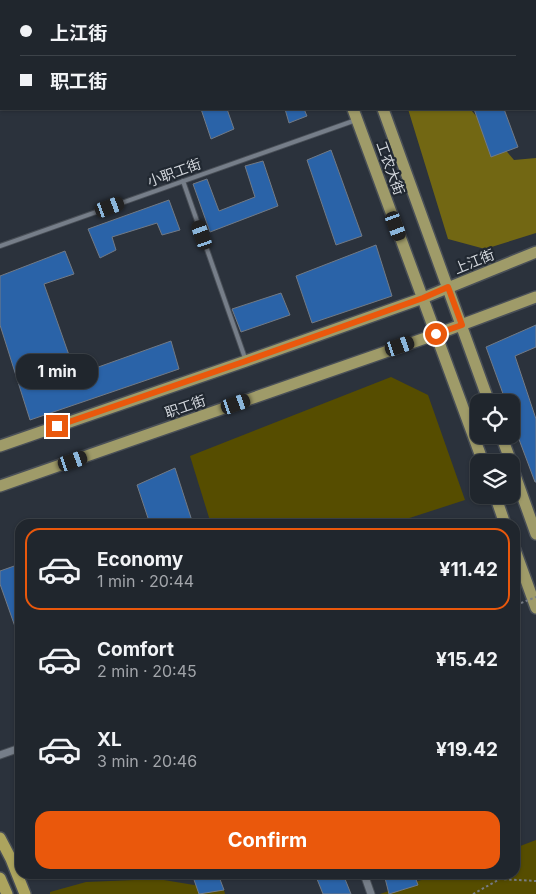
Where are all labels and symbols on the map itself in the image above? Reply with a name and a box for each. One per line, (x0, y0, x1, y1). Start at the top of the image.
street label: 工农大街 (373, 139, 409, 197)
street label: 小职工街 (145, 154, 203, 190)
car (93, 195, 126, 219)
car (383, 209, 408, 243)
car (190, 218, 213, 252)
street label: 上江街 (451, 245, 497, 277)
route start (425, 323, 447, 345)
car (383, 334, 416, 358)
callout: 1 min (16, 354, 98, 388)
street label: 职工街 (162, 391, 208, 421)
car (219, 392, 252, 416)
route end (46, 415, 68, 437)
car (56, 449, 89, 473)

